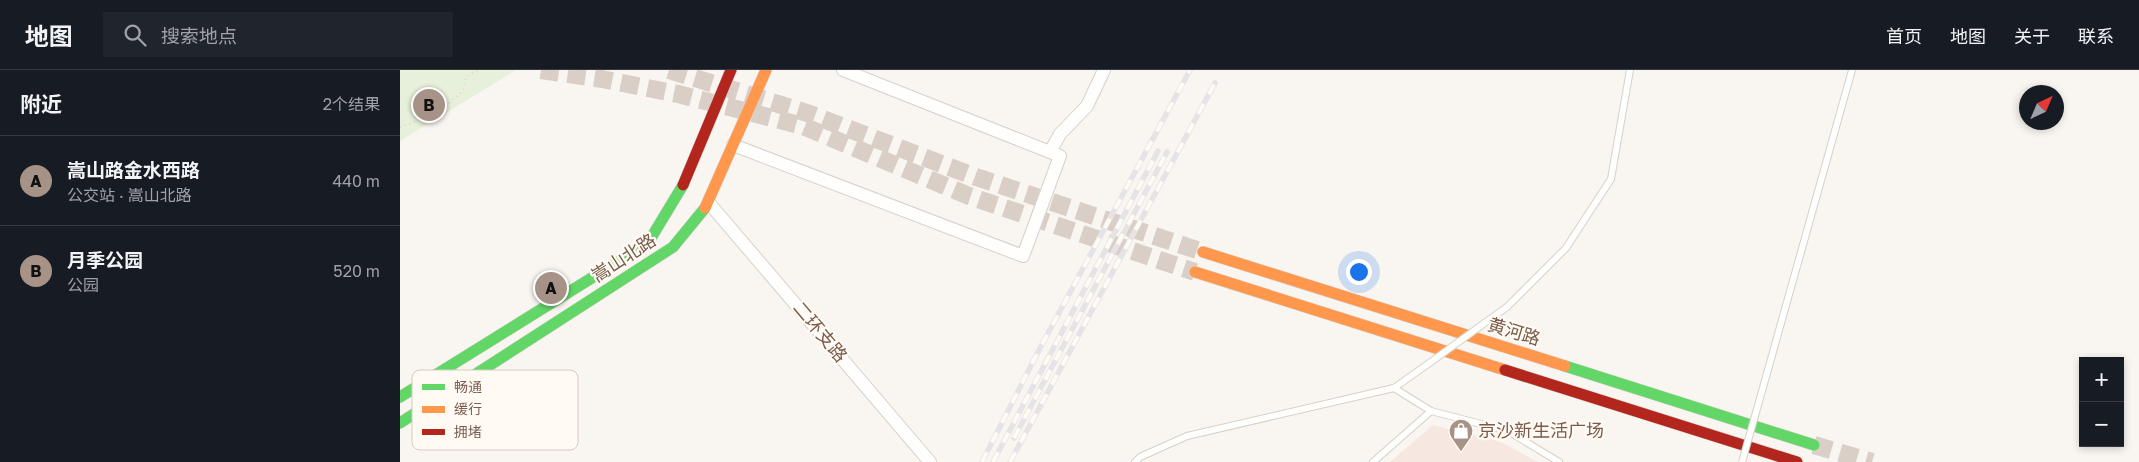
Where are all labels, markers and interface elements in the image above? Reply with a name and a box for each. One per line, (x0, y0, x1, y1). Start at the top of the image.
search box (103, 12, 453, 57)
text: 地图 (25, 21, 73, 50)
icon: search (121, 21, 149, 49)
text: 搜索地点 (161, 24, 237, 47)
text: 首页 (1886, 25, 1922, 47)
text: 地图 (1950, 25, 1986, 47)
text: 关于 (2014, 25, 2050, 47)
text: 联系 (2078, 25, 2114, 47)
north arrow (2019, 85, 2064, 130)
pin: B (413, 86, 445, 124)
text: 附近 (20, 91, 62, 117)
text: 2个结果 (323, 94, 380, 114)
text: 嵩山路金水西路 (67, 158, 200, 181)
text: A (30, 171, 42, 191)
text: 440 m (332, 171, 380, 191)
text: 公交站 · 嵩山北路 (67, 185, 192, 205)
street label: 嵩山北路 (587, 228, 660, 286)
text: 月季公园 (67, 248, 143, 271)
your location (1346, 259, 1372, 285)
text: B (30, 261, 42, 281)
text: 520 m (333, 261, 380, 281)
pin: A (535, 269, 567, 307)
text: 公园 (67, 275, 99, 295)
street label: 二环支路 (789, 297, 852, 366)
street label: 黄河路 (1485, 313, 1543, 349)
map controls (2079, 357, 2124, 447)
button: + (2079, 357, 2124, 402)
legend (412, 370, 578, 450)
text: 畅通 (454, 378, 482, 395)
text: 缓行 (454, 400, 482, 417)
button: − (2079, 402, 2124, 447)
shop icon: 京沙新生活广场 (1448, 418, 1474, 452)
place label: 京沙新生活广场 (1478, 419, 1604, 441)
text: 拥堵 (454, 423, 482, 440)

